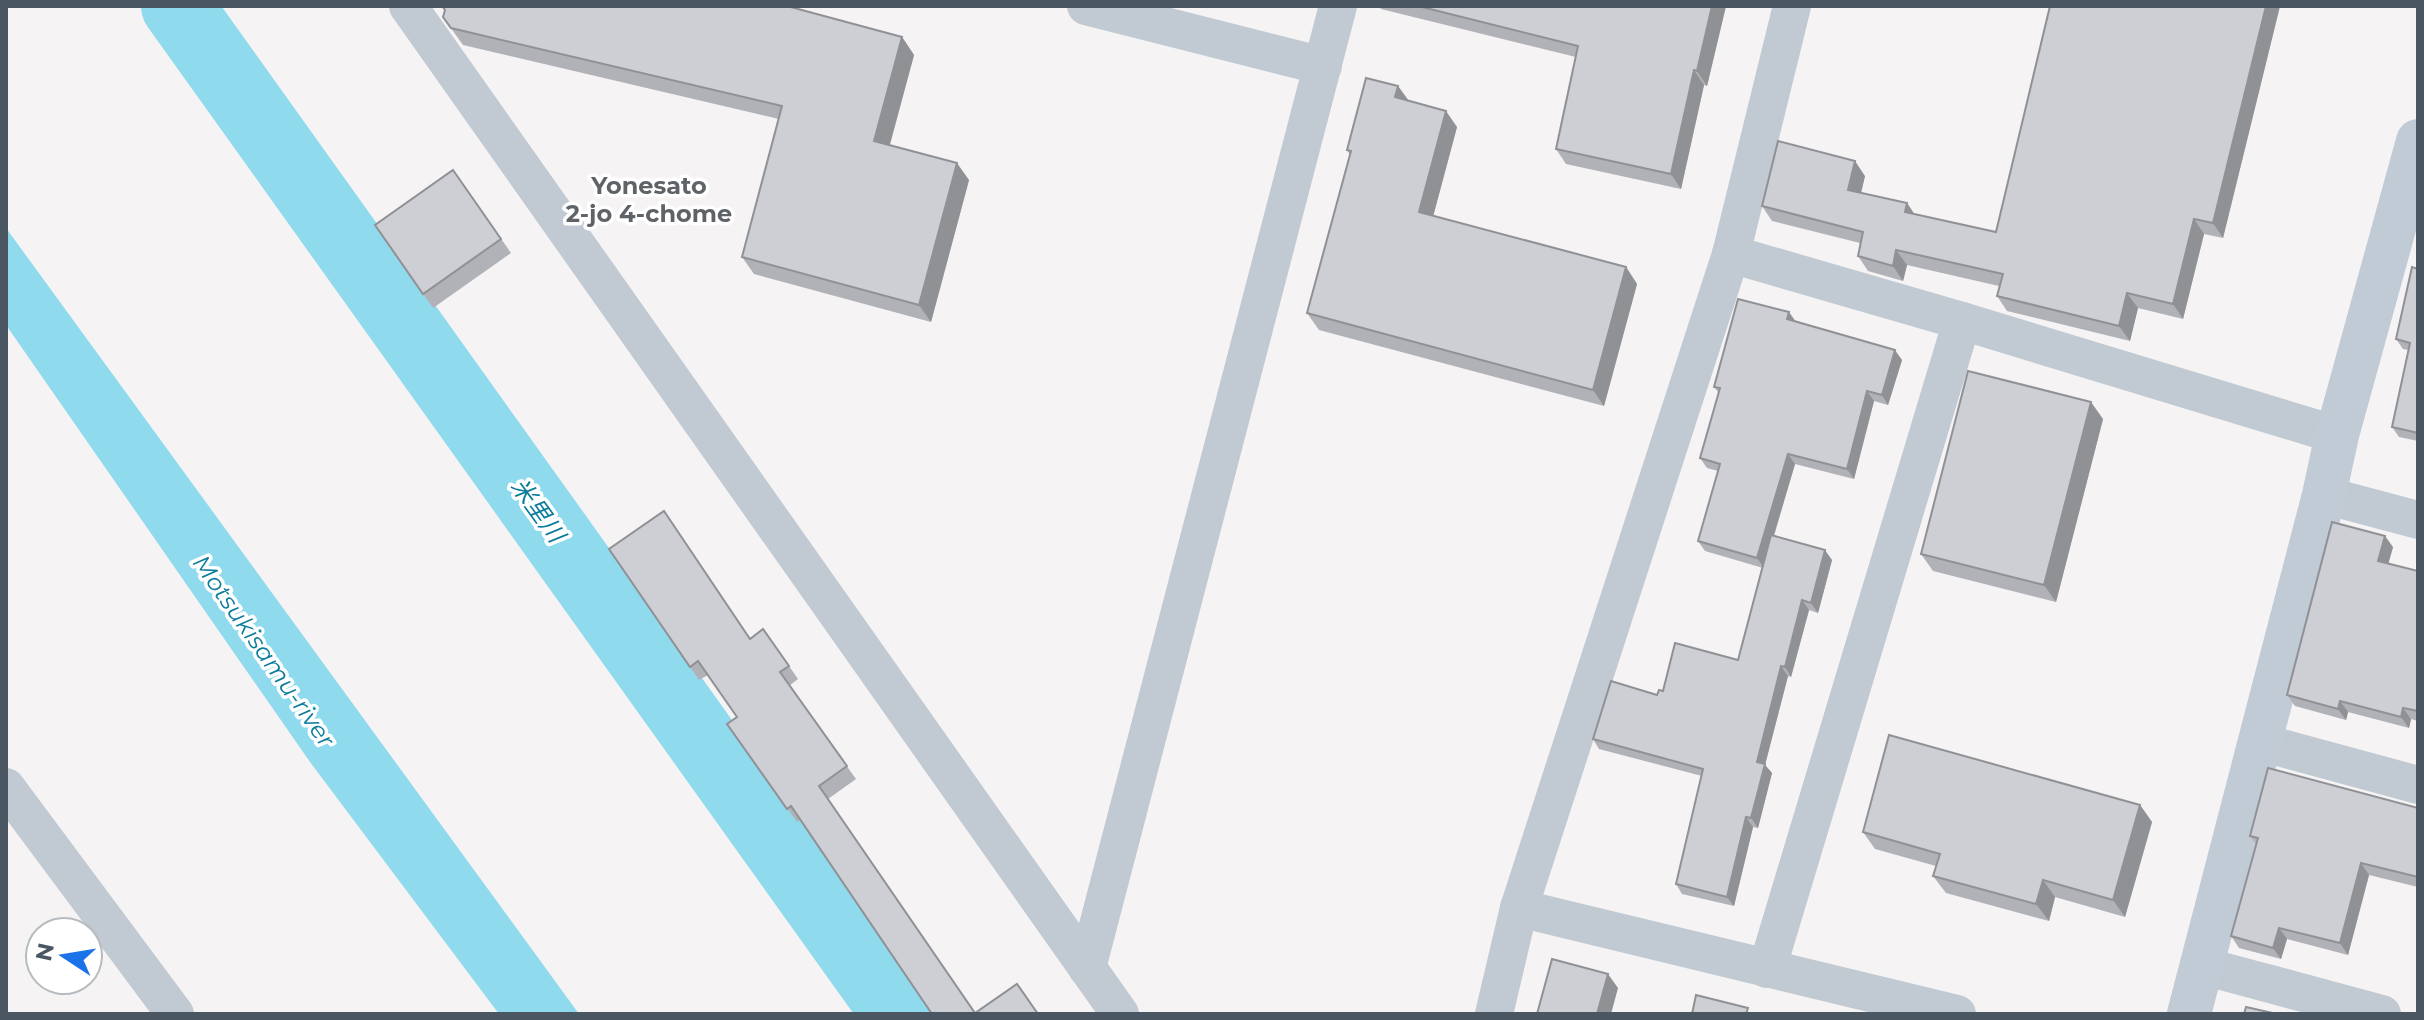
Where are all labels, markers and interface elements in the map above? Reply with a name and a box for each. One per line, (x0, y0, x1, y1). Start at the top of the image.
district label: Yonesato 2-jo 4-chome (566, 171, 732, 228)
water label: 米里川 (505, 472, 573, 550)
water label: Motsukisamu-river (187, 549, 342, 754)
north arrow (24, 916, 104, 996)
text: N (30, 940, 60, 963)

